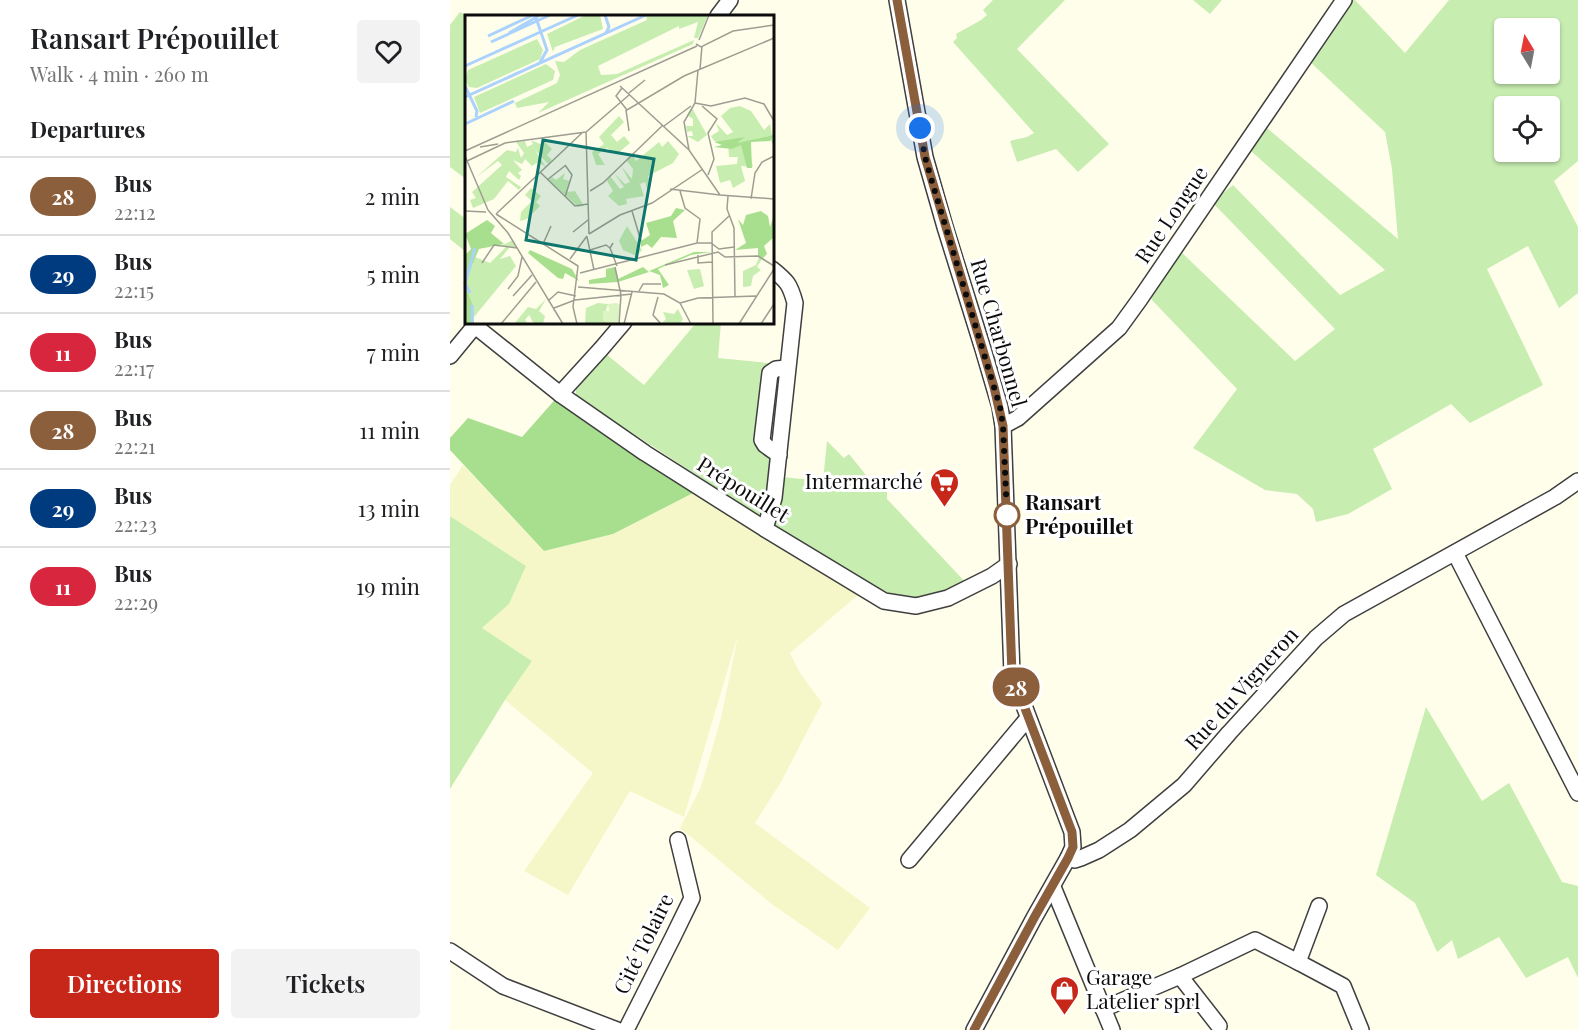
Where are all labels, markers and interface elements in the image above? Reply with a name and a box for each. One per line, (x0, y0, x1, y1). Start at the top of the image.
inset map (465, 15, 774, 324)
north arrow (1494, 18, 1560, 84)
map controls (1494, 18, 1560, 162)
text: Ransart Prépouillet (30, 19, 279, 56)
button: heart (357, 20, 420, 83)
text: Walk · 4 min · 260 m (30, 60, 209, 87)
button: locate (1494, 96, 1560, 162)
your location (905, 113, 935, 143)
text: Departures (30, 114, 145, 144)
street label: Rue Longue (1127, 160, 1213, 268)
text: Bus (114, 168, 152, 198)
text: 2 min (365, 181, 420, 211)
text: 28 (52, 182, 74, 210)
text: 22:12 (114, 198, 155, 225)
text: Bus (114, 246, 152, 276)
street label: Rue Charbonnel (965, 255, 1034, 410)
text: 5 min (367, 259, 420, 289)
text: 29 (52, 260, 74, 288)
text: 22:15 (114, 276, 154, 303)
text: Bus (114, 324, 152, 354)
text: 7 min (367, 337, 420, 367)
text: 11 (55, 338, 71, 366)
text: 22:17 (114, 354, 154, 381)
text: Bus (114, 402, 152, 432)
text: 11 min (359, 415, 420, 445)
text: 28 (52, 416, 74, 444)
text: 22:21 (114, 432, 155, 459)
street label: Prépouillet (693, 449, 796, 528)
place label: Intermarché (805, 466, 923, 494)
supermarket icon: Intermarché (928, 466, 960, 508)
text: Bus (114, 480, 152, 510)
place label: Ransart Prépouillet (1025, 487, 1134, 539)
text: 13 min (358, 493, 420, 523)
text: 29 (52, 494, 74, 522)
marker: Ransart Prépouillet (994, 502, 1020, 528)
text: 22:23 (114, 510, 157, 537)
text: Bus (114, 558, 152, 588)
text: 19 min (356, 571, 420, 601)
text: 11 (55, 572, 71, 600)
text: 22:29 (114, 588, 158, 615)
street label: Rue du Vigneron (1178, 620, 1304, 755)
line badge: 28 (989, 668, 1043, 706)
text: 28 (1005, 673, 1027, 701)
street label: Cité Tolaire (606, 888, 679, 998)
button: Directions (30, 949, 219, 1018)
button: Tickets (231, 949, 420, 1018)
place label: Garage Latelier sprl (1086, 962, 1200, 1014)
shop icon: Garage Latelier sprl (1049, 974, 1081, 1016)

